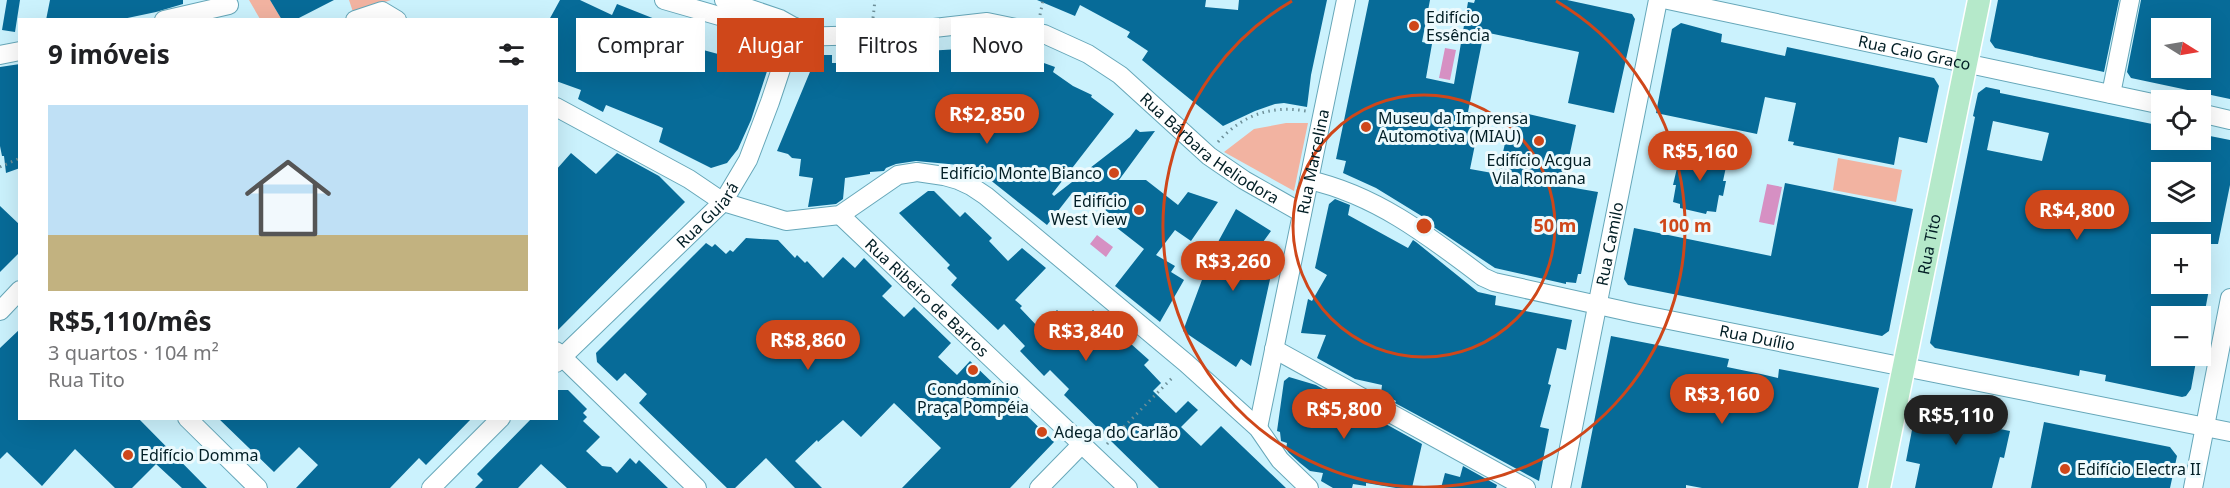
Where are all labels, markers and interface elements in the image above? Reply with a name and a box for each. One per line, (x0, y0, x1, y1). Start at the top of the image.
place label: Edifício Essência (1426, 6, 1490, 46)
chip: Comprar (576, 18, 705, 72)
chip: Alugar (717, 18, 824, 72)
chip: Filtros (836, 18, 939, 72)
chip: Novo (951, 18, 1044, 72)
north arrow (2151, 18, 2211, 78)
map controls (2151, 18, 2211, 366)
marker: Edifício Essência (1407, 19, 1421, 33)
street label: Rua Caio Graco (1856, 30, 1973, 75)
text: 9 imóveis (48, 36, 170, 72)
icon: filters (495, 38, 528, 71)
street label: Rua Bárbara Heliodora (1135, 88, 1283, 209)
button: locate (2151, 90, 2211, 150)
pin: R$2,850 (932, 94, 1042, 145)
text: R$2,850 (949, 100, 1025, 127)
street label: Rua Marcelina (1291, 107, 1334, 216)
place label: Museu da Imprensa Automotiva (MIAU) (1378, 107, 1528, 147)
marker: Museu da Imprensa Automotiva (MIAU) (1359, 120, 1373, 134)
pin: R$5,160 (1645, 131, 1755, 182)
marker: Edifício Acgua Vila Romana (1532, 134, 1546, 148)
text: R$5,160 (1662, 137, 1738, 164)
icon: home (234, 144, 342, 252)
place label: Edifício Acgua Vila Romana (1487, 149, 1591, 189)
place label: Edifício Monte Bianco (940, 162, 1102, 184)
button: layers (2151, 162, 2211, 222)
marker: Edifício Monte Bianco (1107, 166, 1121, 180)
street label: Rua Guiará (671, 178, 743, 253)
place label: Edifício West View (1051, 190, 1127, 230)
pin: R$4,800 (2022, 190, 2132, 241)
text: R$4,800 (2039, 196, 2115, 223)
street label: Rua Camilo (1590, 200, 1629, 288)
marker: Edifício West View (1132, 203, 1146, 217)
street label: Rua Tito (1912, 212, 1946, 276)
text: 50 m (1534, 213, 1576, 237)
text: 100 m (1658, 213, 1712, 237)
centre of rings (1414, 216, 1434, 236)
street label: Rua Ribeiro de Barros (860, 234, 994, 362)
button: + (2151, 234, 2211, 294)
pin: R$3,260 (1178, 241, 1288, 292)
text: R$3,260 (1195, 247, 1271, 274)
text: R$5,110/mês (48, 303, 212, 339)
button: − (2151, 306, 2211, 366)
pin: R$3,840 (1031, 311, 1141, 362)
text: R$3,840 (1048, 317, 1124, 344)
street label: Rua Duílio (1717, 319, 1797, 356)
pin: R$8,860 (753, 320, 863, 371)
text: R$8,860 (770, 326, 846, 353)
text: 3 quartos · 104 m² (48, 339, 219, 366)
marker: Condomínio Praça Pompéia (966, 363, 980, 377)
text: Rua Tito (48, 366, 125, 393)
pin: R$3,160 (1667, 374, 1777, 425)
place label: Condomínio Praça Pompéia (917, 378, 1029, 418)
text: R$3,160 (1684, 380, 1760, 407)
pin: R$5,800 (1289, 389, 1399, 440)
text: R$5,800 (1306, 395, 1382, 422)
pin: R$5,110 (1901, 395, 2011, 446)
text: R$5,110 (1918, 401, 1994, 428)
place label: Adega do Carlão (1054, 421, 1178, 443)
marker: Adega do Carlão (1035, 425, 1049, 439)
place label: Edifício Domma (140, 444, 258, 466)
marker: Edifício Domma (121, 448, 135, 462)
place label: Edifício Electra II (2077, 458, 2201, 480)
marker: Edifício Electra II (2058, 462, 2072, 476)

